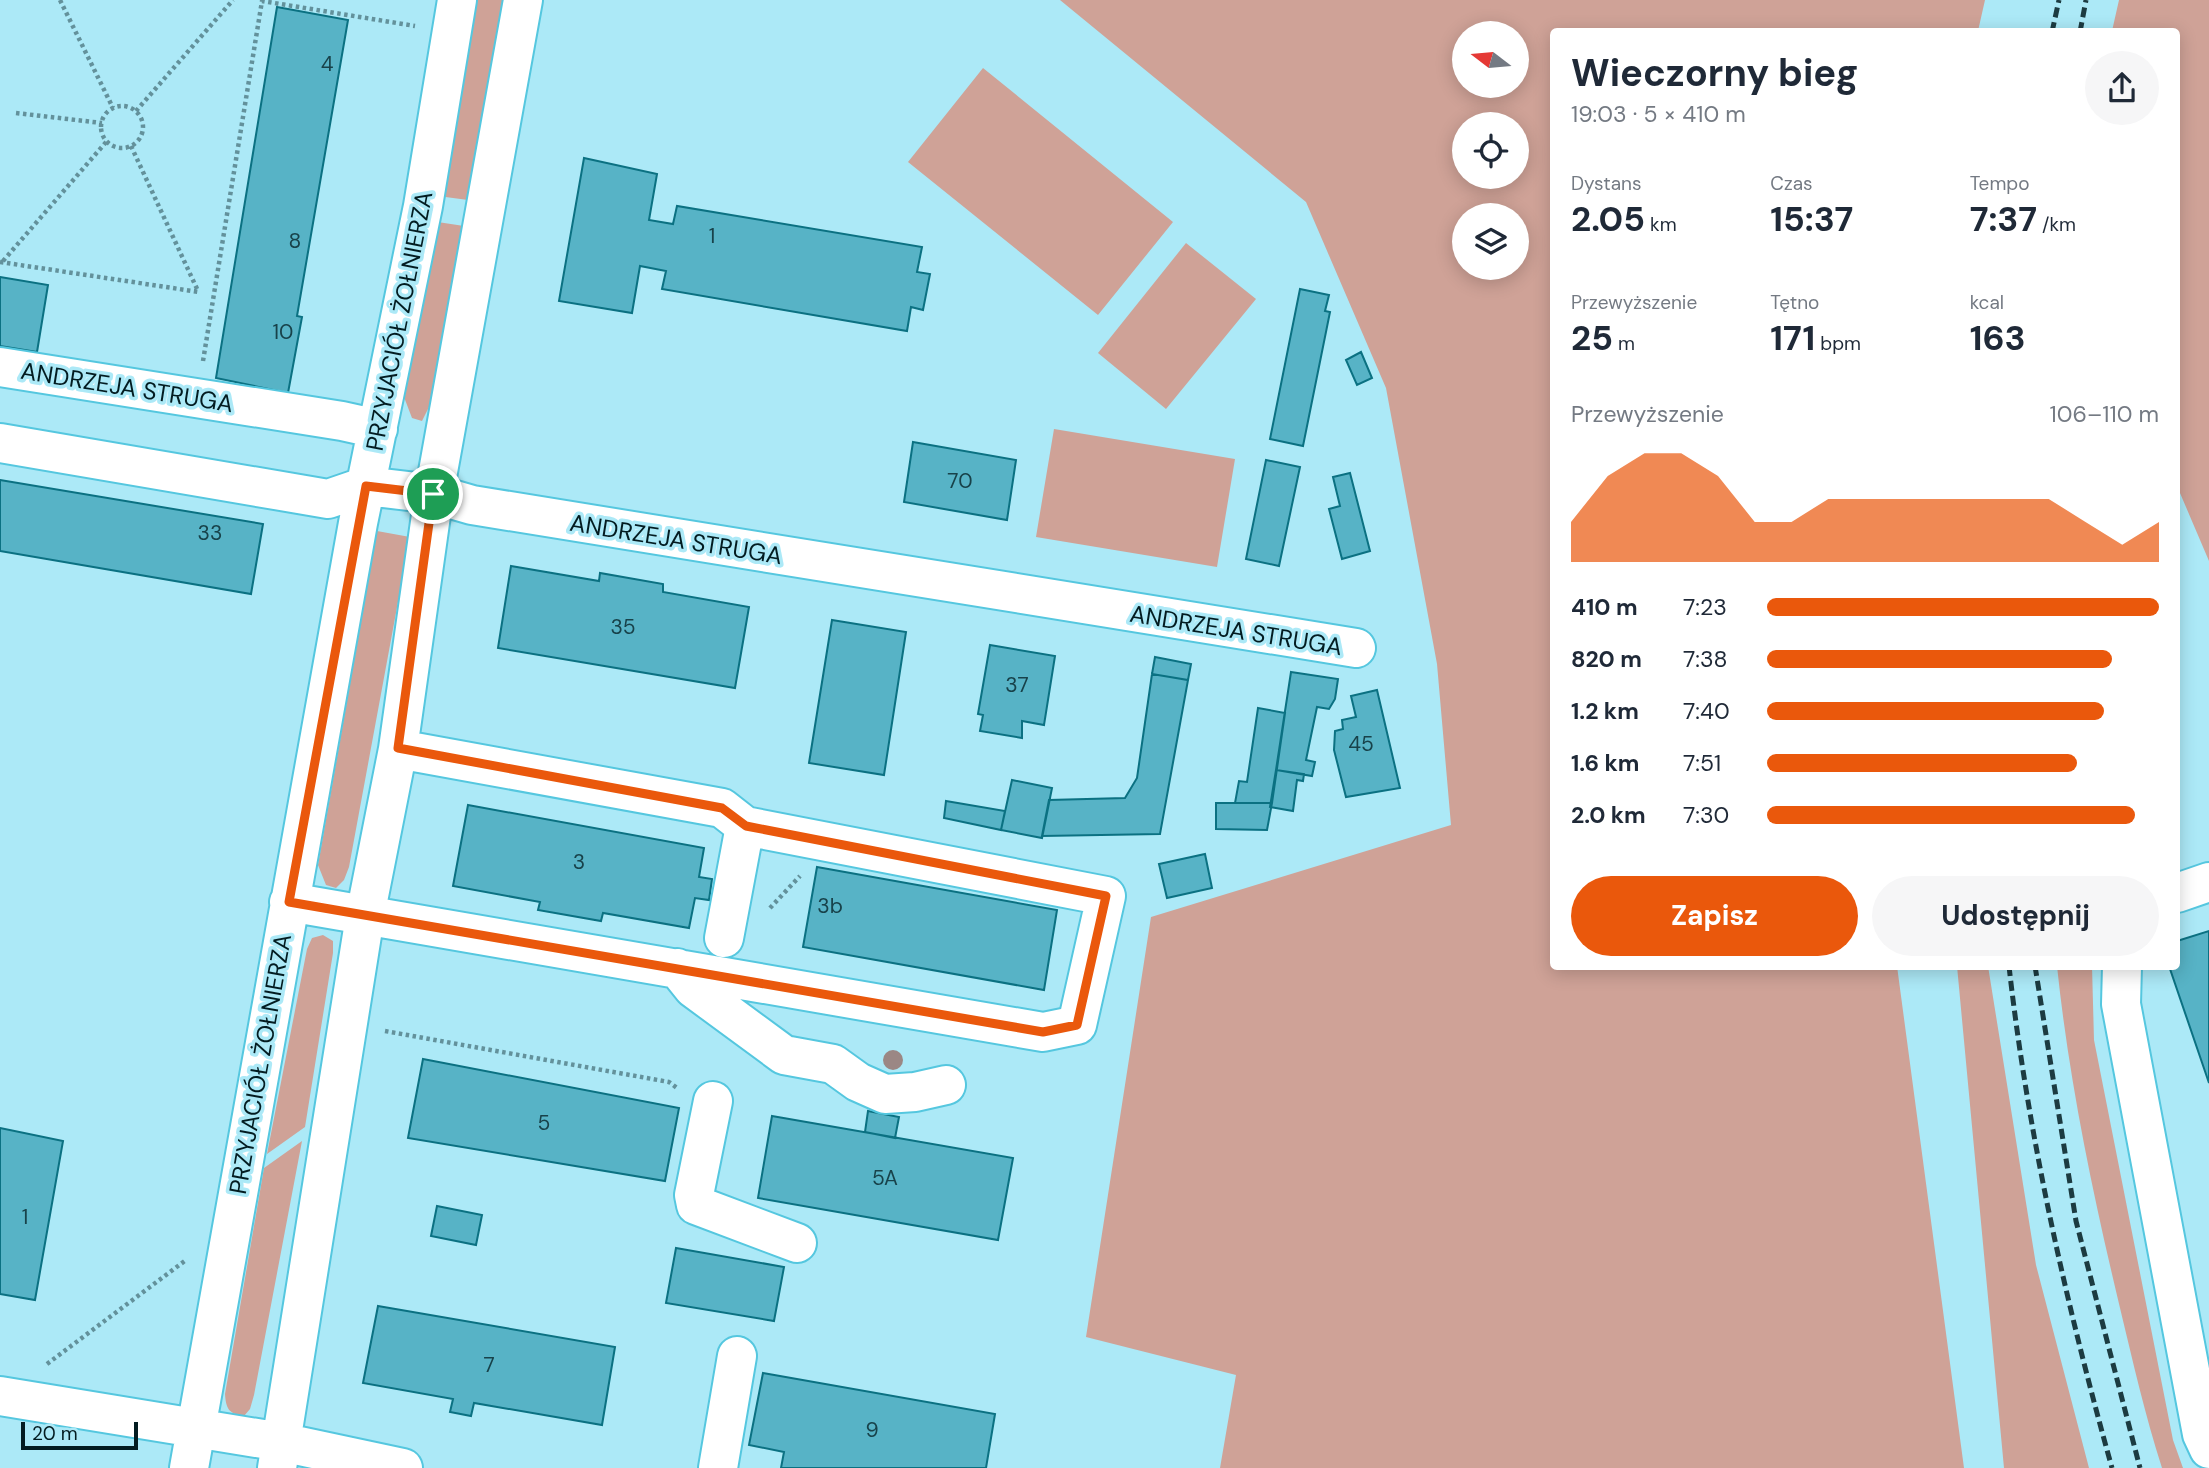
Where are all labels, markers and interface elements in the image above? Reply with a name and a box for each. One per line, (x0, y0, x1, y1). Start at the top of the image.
north arrow (1452, 21, 1530, 98)
map controls (1452, 21, 1529, 280)
text: Wieczorny bieg (1571, 48, 1858, 98)
house number: 4 (321, 50, 334, 78)
button: share (2085, 51, 2159, 125)
text: 19:03 · 5 × 410 m (1571, 99, 1746, 129)
button: locate (1452, 112, 1529, 189)
text: Dystans (1571, 171, 1641, 196)
text: Czas (1770, 171, 1813, 196)
text: Tempo (1970, 171, 2030, 196)
street label: PRZYJACIÓŁ ŻOŁNIERZA (359, 189, 439, 453)
text: 2.05 (1571, 196, 1645, 242)
text: 15:37 (1770, 196, 1853, 242)
text: 7:37 (1970, 196, 2037, 242)
button: layers (1452, 203, 1529, 280)
text: km (1645, 212, 1677, 237)
text: /km (2037, 212, 2076, 237)
house number: 1 (709, 222, 715, 250)
house number: 8 (289, 227, 301, 255)
text: Przewyższenie (1571, 290, 1697, 315)
text: Tętno (1770, 290, 1819, 315)
text: kcal (1970, 290, 2004, 315)
text: 25 (1571, 315, 1613, 361)
text: 171 (1770, 315, 1815, 361)
text: 163 (1970, 315, 2026, 361)
house number: 10 (273, 318, 293, 346)
text: m (1613, 331, 1635, 356)
text: bpm (1815, 331, 1861, 356)
street label: ANDRZEJA STRUGA (19, 355, 235, 419)
text: Przewyższenie (1571, 399, 1724, 429)
text: 106–110 m (2050, 399, 2159, 429)
pin (403, 464, 463, 524)
house number: 70 (947, 467, 973, 495)
icon: arrive (414, 475, 452, 513)
street label: ANDRZEJA STRUGA (568, 507, 784, 571)
house number: 33 (198, 519, 222, 547)
text: 410 m (1571, 592, 1638, 622)
text: 7:23 (1683, 592, 1727, 622)
street label: ANDRZEJA STRUGA (1128, 598, 1344, 662)
house number: 35 (610, 613, 636, 641)
text: 820 m (1571, 644, 1642, 674)
text: 7:38 (1683, 644, 1728, 674)
house number: 37 (1005, 671, 1029, 699)
text: 1.2 km (1571, 696, 1639, 726)
text: 7:40 (1683, 696, 1730, 726)
house number: 45 (1348, 730, 1374, 758)
text: 1.6 km (1571, 748, 1639, 778)
text: 7:51 (1683, 748, 1721, 778)
text: 2.0 km (1571, 800, 1646, 830)
text: 7:30 (1683, 800, 1729, 830)
house number: 3 (573, 848, 585, 876)
button: Zapisz (1571, 876, 1858, 956)
button: Udostępnij (1872, 876, 2159, 956)
house number: 3b (817, 892, 843, 920)
street label: PRZYJACIÓŁ ŻOŁNIERZA (222, 931, 298, 1197)
house number: 5 (538, 1109, 550, 1137)
house number: 5A (872, 1164, 898, 1192)
house number: 1 (22, 1203, 28, 1231)
house number: 7 (483, 1351, 495, 1379)
house number: 9 (865, 1416, 879, 1444)
scale bar (21, 1419, 138, 1451)
text: 20 m (32, 1421, 78, 1446)

